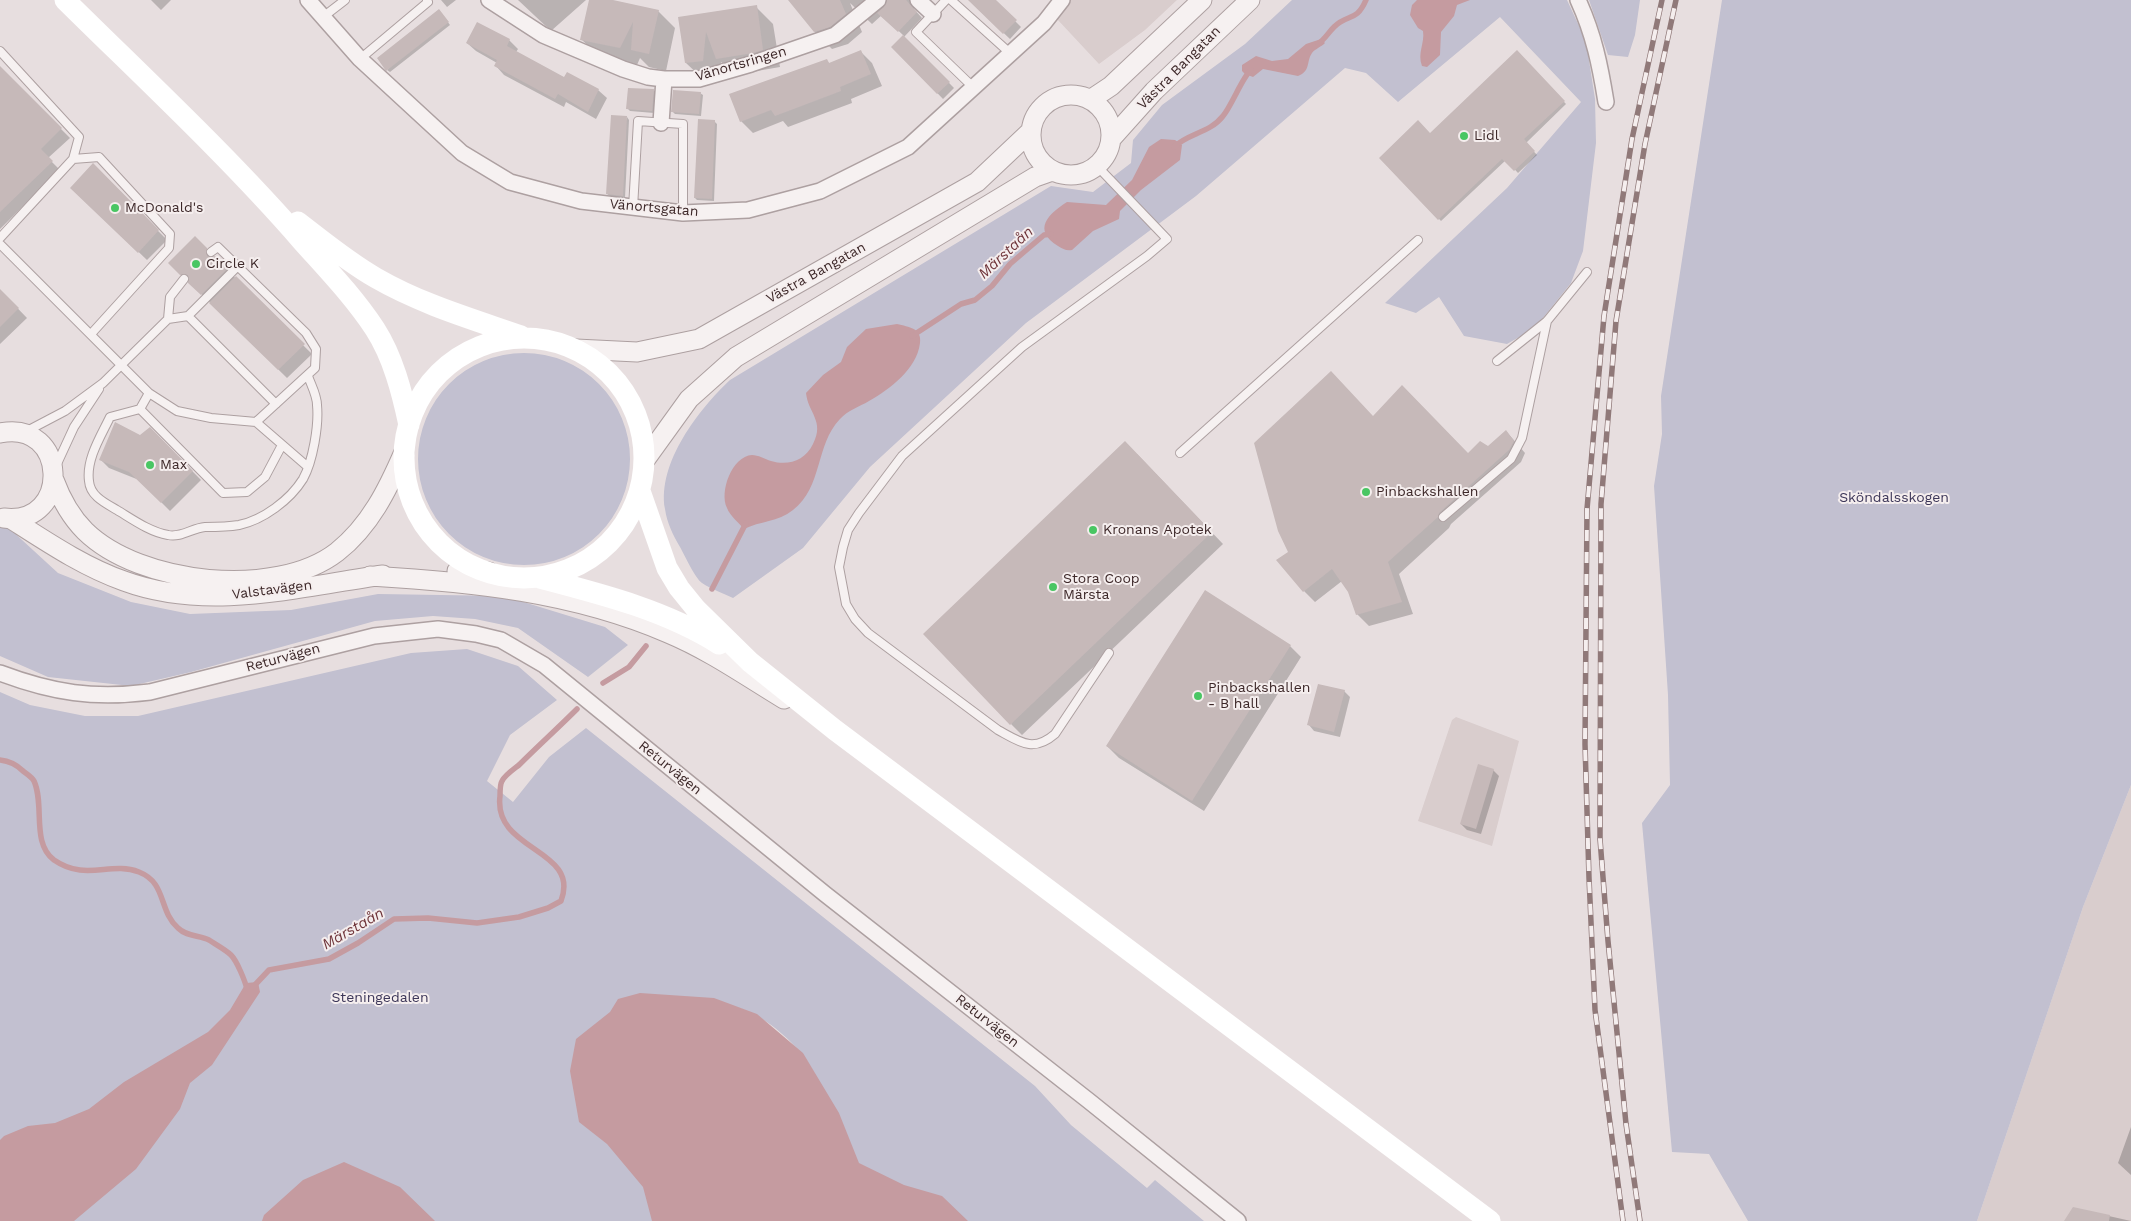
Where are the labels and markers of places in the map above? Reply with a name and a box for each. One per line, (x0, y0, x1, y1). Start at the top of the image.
place label: Lidl (1474, 128, 1499, 144)
marker: Lidl (1458, 130, 1470, 142)
place label: McDonald's (125, 200, 203, 216)
marker: McDonald's (109, 202, 121, 214)
place label: Circle K (206, 256, 259, 272)
marker: Circle K (190, 258, 202, 270)
place label: Max (160, 457, 187, 473)
marker: Max (144, 459, 156, 471)
place label: Pinbackshallen (1376, 484, 1479, 500)
marker: Pinbackshallen (1360, 486, 1372, 498)
place label: Kronans Apotek (1103, 522, 1212, 538)
marker: Kronans Apotek (1087, 524, 1099, 536)
place label: Stora Coop Märsta (1063, 571, 1140, 604)
marker: Stora Coop Märsta (1047, 581, 1059, 593)
place label: Pinbackshallen - B hall (1208, 680, 1311, 712)
marker: Pinbackshallen - B hall (1192, 690, 1204, 702)

